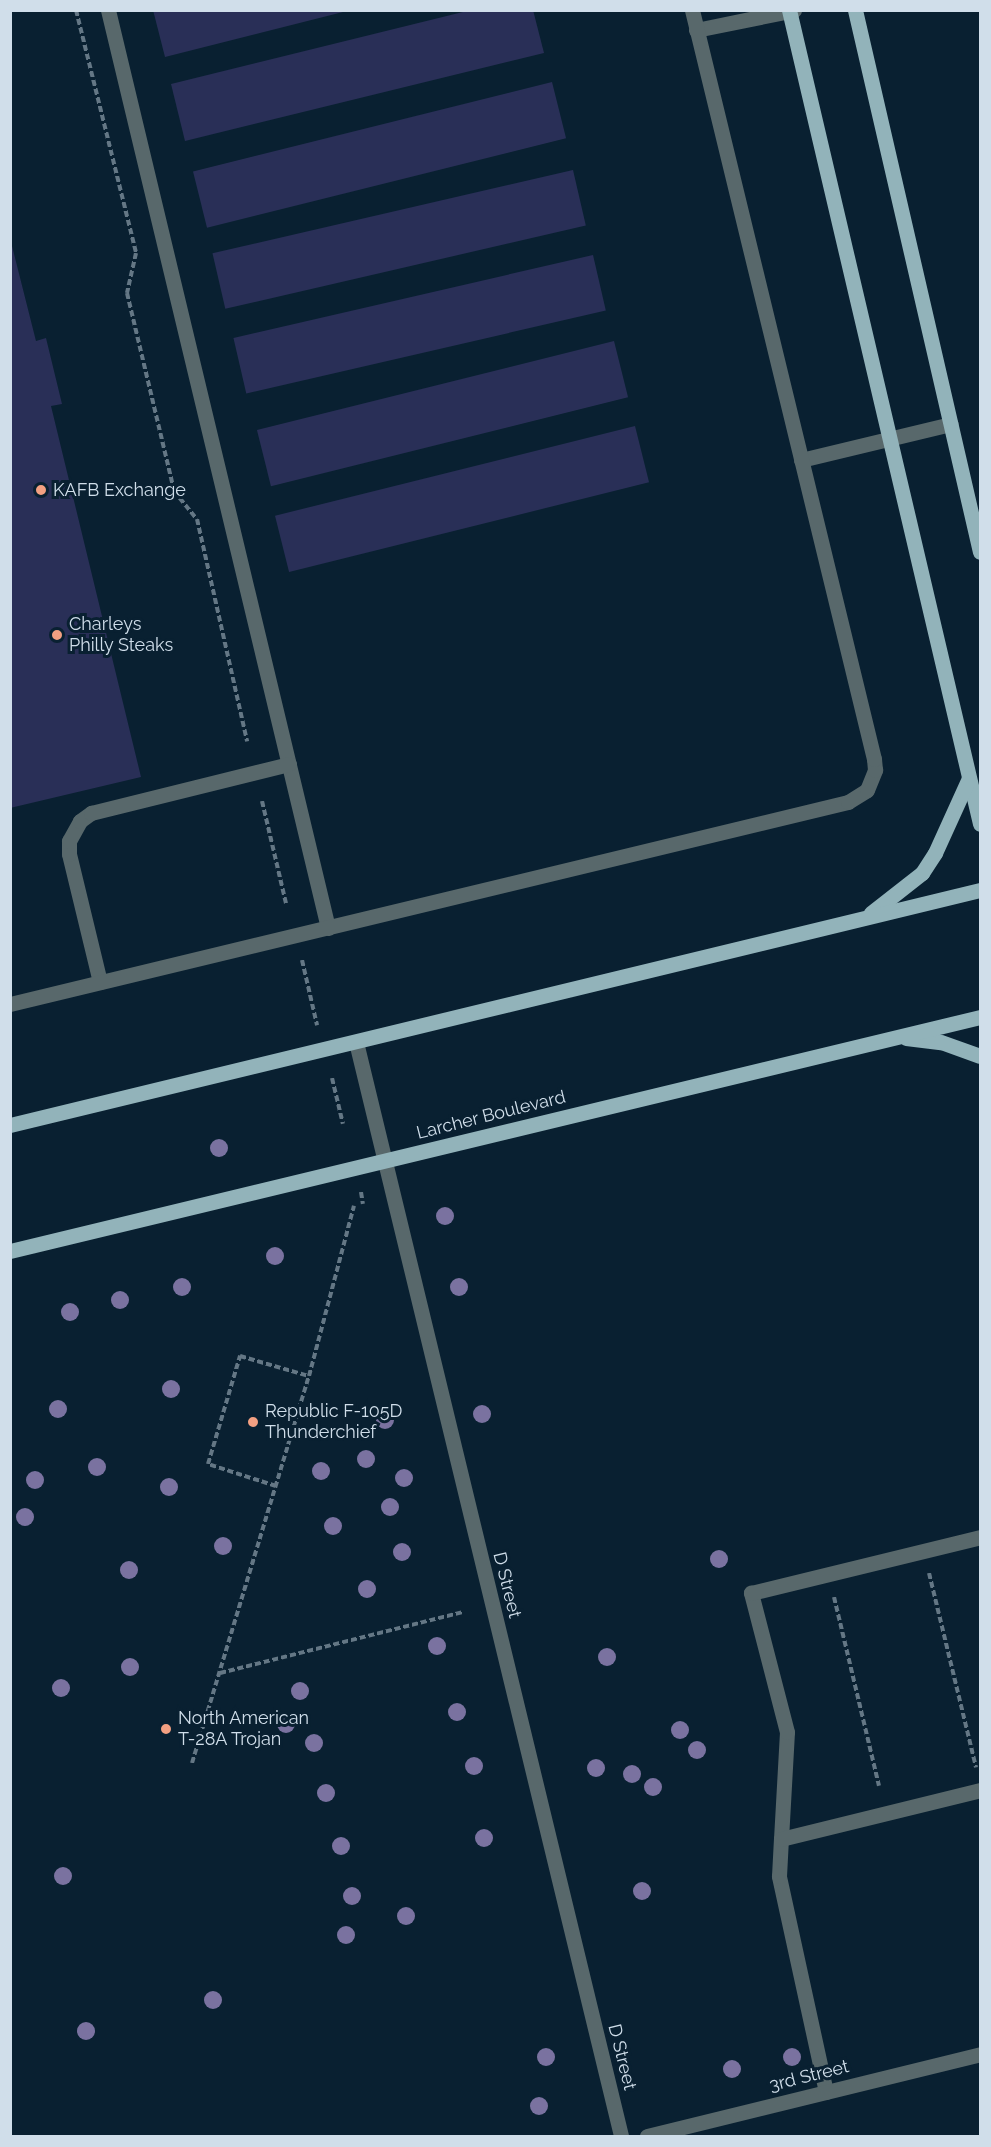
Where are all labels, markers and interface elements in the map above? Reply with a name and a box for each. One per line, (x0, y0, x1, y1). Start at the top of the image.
place label: KAFB Exchange (53, 479, 186, 501)
marker: KAFB Exchange (34, 483, 48, 497)
place label: Charleys Philly Steaks (69, 614, 174, 656)
marker: Charleys Philly Steaks (50, 628, 64, 642)
street label: Larcher Boulevard (414, 1086, 568, 1144)
place label: Republic F-105D Thunderchief (265, 1401, 402, 1444)
marker: Republic F-105D Thunderchief (246, 1415, 260, 1429)
street label: D Street (488, 1550, 526, 1620)
place label: North American T-28A Trojan (178, 1708, 310, 1750)
marker: North American T-28A Trojan (159, 1722, 173, 1736)
street label: D Street (603, 2022, 641, 2092)
street label: 3rd Street (767, 2056, 851, 2096)

